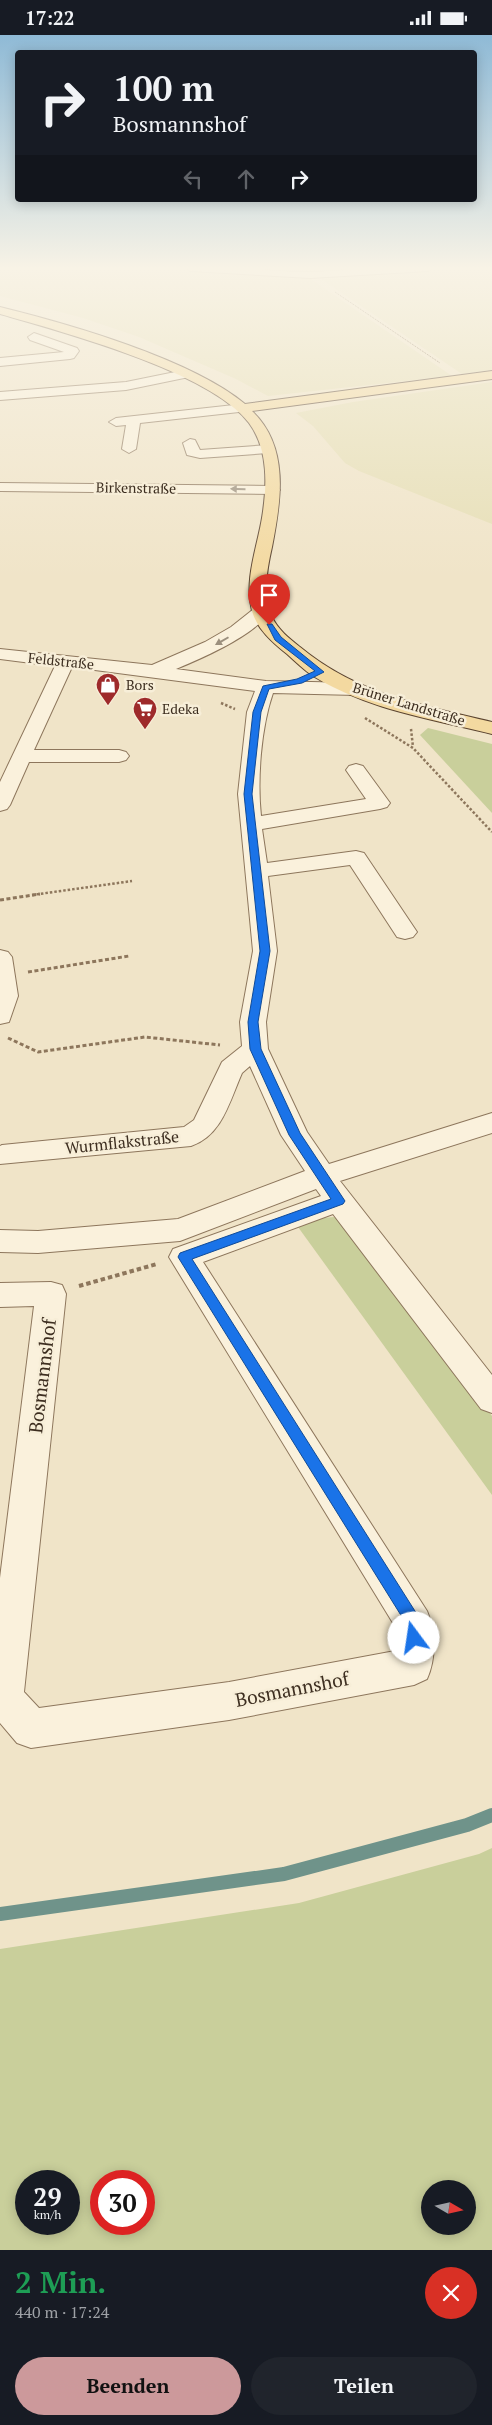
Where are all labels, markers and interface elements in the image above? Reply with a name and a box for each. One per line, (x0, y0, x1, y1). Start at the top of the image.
text: 17:22 (25, 5, 74, 30)
text: 100 m (113, 65, 214, 111)
icon: right (30, 70, 95, 135)
text: Bosmannshof (113, 109, 247, 138)
icon: left (179, 165, 207, 193)
icon: ahead (232, 165, 260, 193)
icon: right (285, 165, 313, 193)
street label: Birkenstraße (96, 477, 176, 498)
one-way arrow (230, 485, 246, 493)
pin (248, 574, 290, 625)
icon: arrive (255, 581, 283, 609)
one-way arrow (216, 637, 229, 646)
street label: Feldstraße (27, 648, 95, 673)
shop icon: Bors (95, 672, 121, 706)
place label: Bors (126, 675, 154, 694)
street label: Brüner Landstraße (351, 677, 468, 730)
supermarket icon: Edeka (132, 696, 158, 730)
place label: Edeka (162, 699, 199, 718)
street label: Wurmflakstraße (64, 1125, 180, 1159)
street label: Bosmannshof (22, 1316, 61, 1435)
position arrow (387, 1611, 439, 1663)
street label: Bosmannshof (233, 1665, 352, 1712)
speed limit sign: 30 (90, 2170, 155, 2235)
text: 29 (33, 2180, 62, 2213)
north arrow (421, 2180, 476, 2235)
map controls (421, 2180, 476, 2235)
text: km/h (34, 2207, 61, 2222)
text: 2 Min. (15, 2262, 106, 2302)
button: close (425, 2267, 477, 2319)
text: 440 m · 17:24 (15, 2301, 109, 2323)
button: Beenden (15, 2357, 241, 2415)
button: Teilen (251, 2357, 477, 2415)

